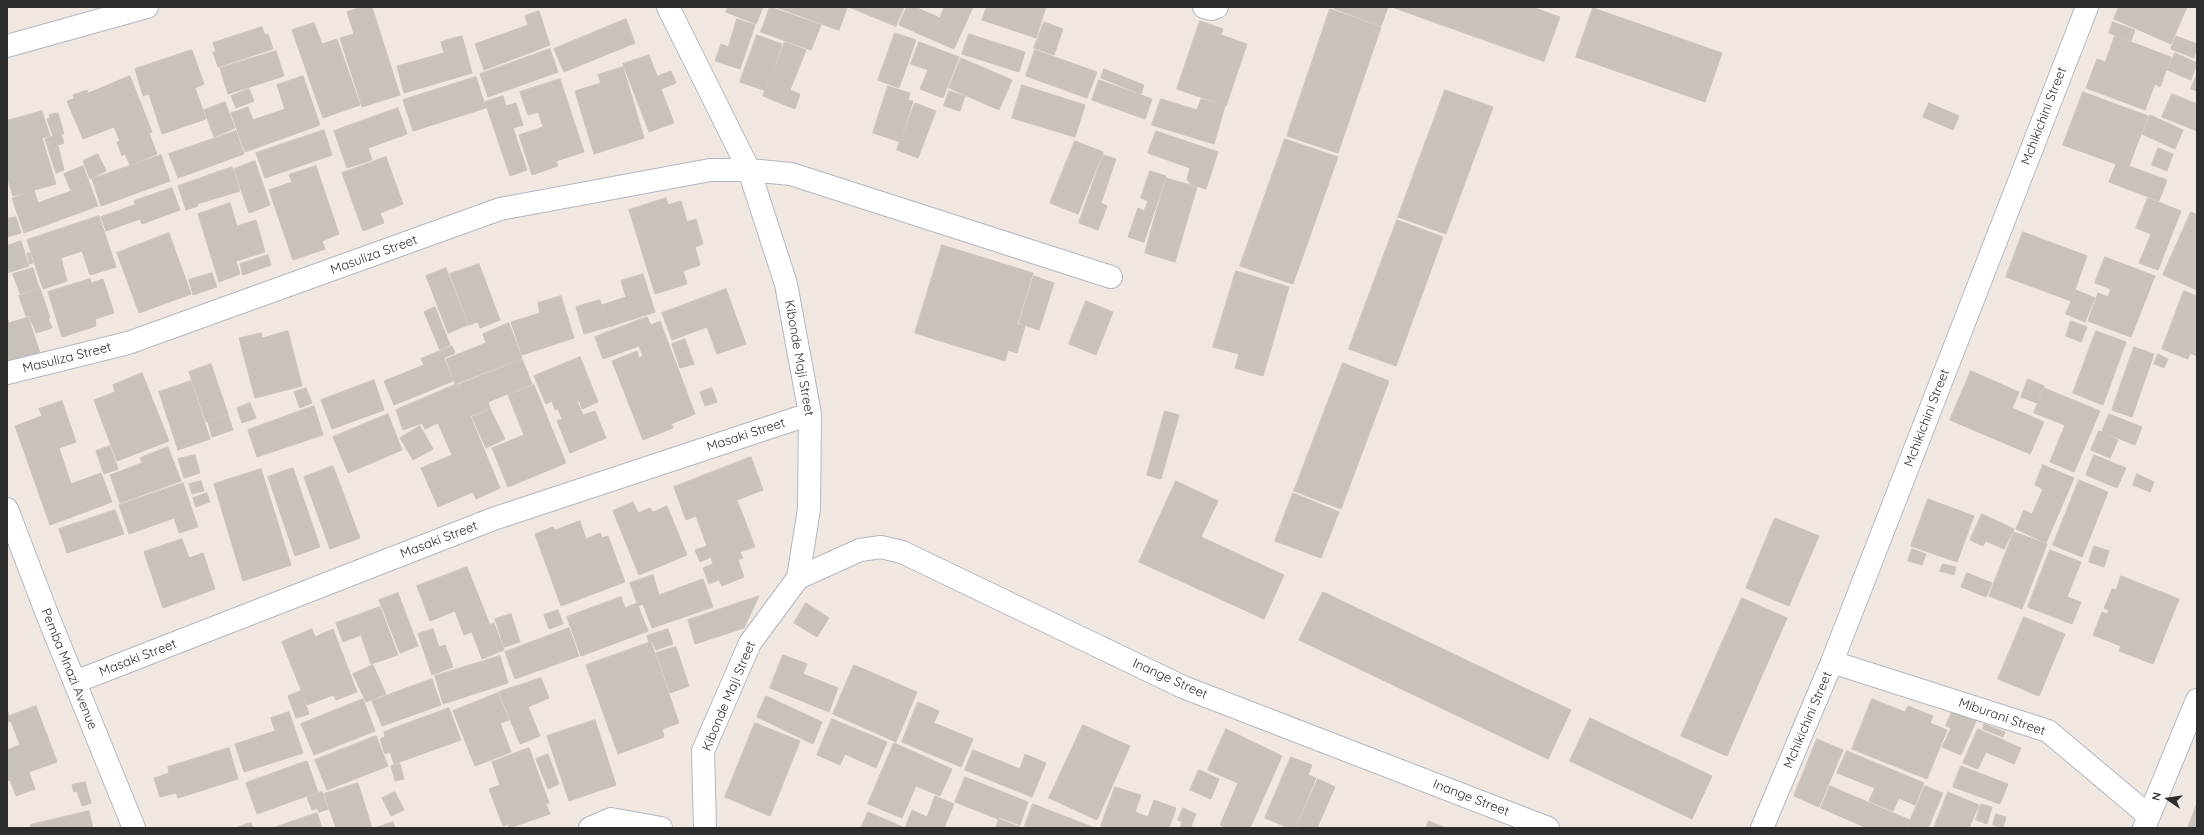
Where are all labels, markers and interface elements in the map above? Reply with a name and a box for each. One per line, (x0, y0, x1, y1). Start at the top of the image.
street label: Mchikichini Street (2018, 65, 2070, 167)
street label: Masuliza Street (329, 232, 419, 278)
street label: Kibonde Maji Street (781, 299, 817, 417)
street label: Masuliza Street (21, 339, 113, 377)
street label: Mchikichini Street (1901, 367, 1953, 469)
street label: Masaki Street (705, 415, 787, 455)
street label: Masaki Street (398, 518, 480, 562)
street label: Pemba Mnazi Avenue (38, 606, 100, 732)
street label: Masaki Street (97, 636, 179, 680)
street label: Kibonde Maji Street (699, 639, 759, 753)
street label: Inange Street (1130, 656, 1210, 702)
street label: Mchikichini Street (1781, 669, 1835, 771)
street label: Miburani Street (1956, 695, 2048, 739)
street label: Inange Street (1431, 776, 1511, 820)
north arrow (2148, 779, 2188, 819)
text: N (2149, 791, 2164, 802)

